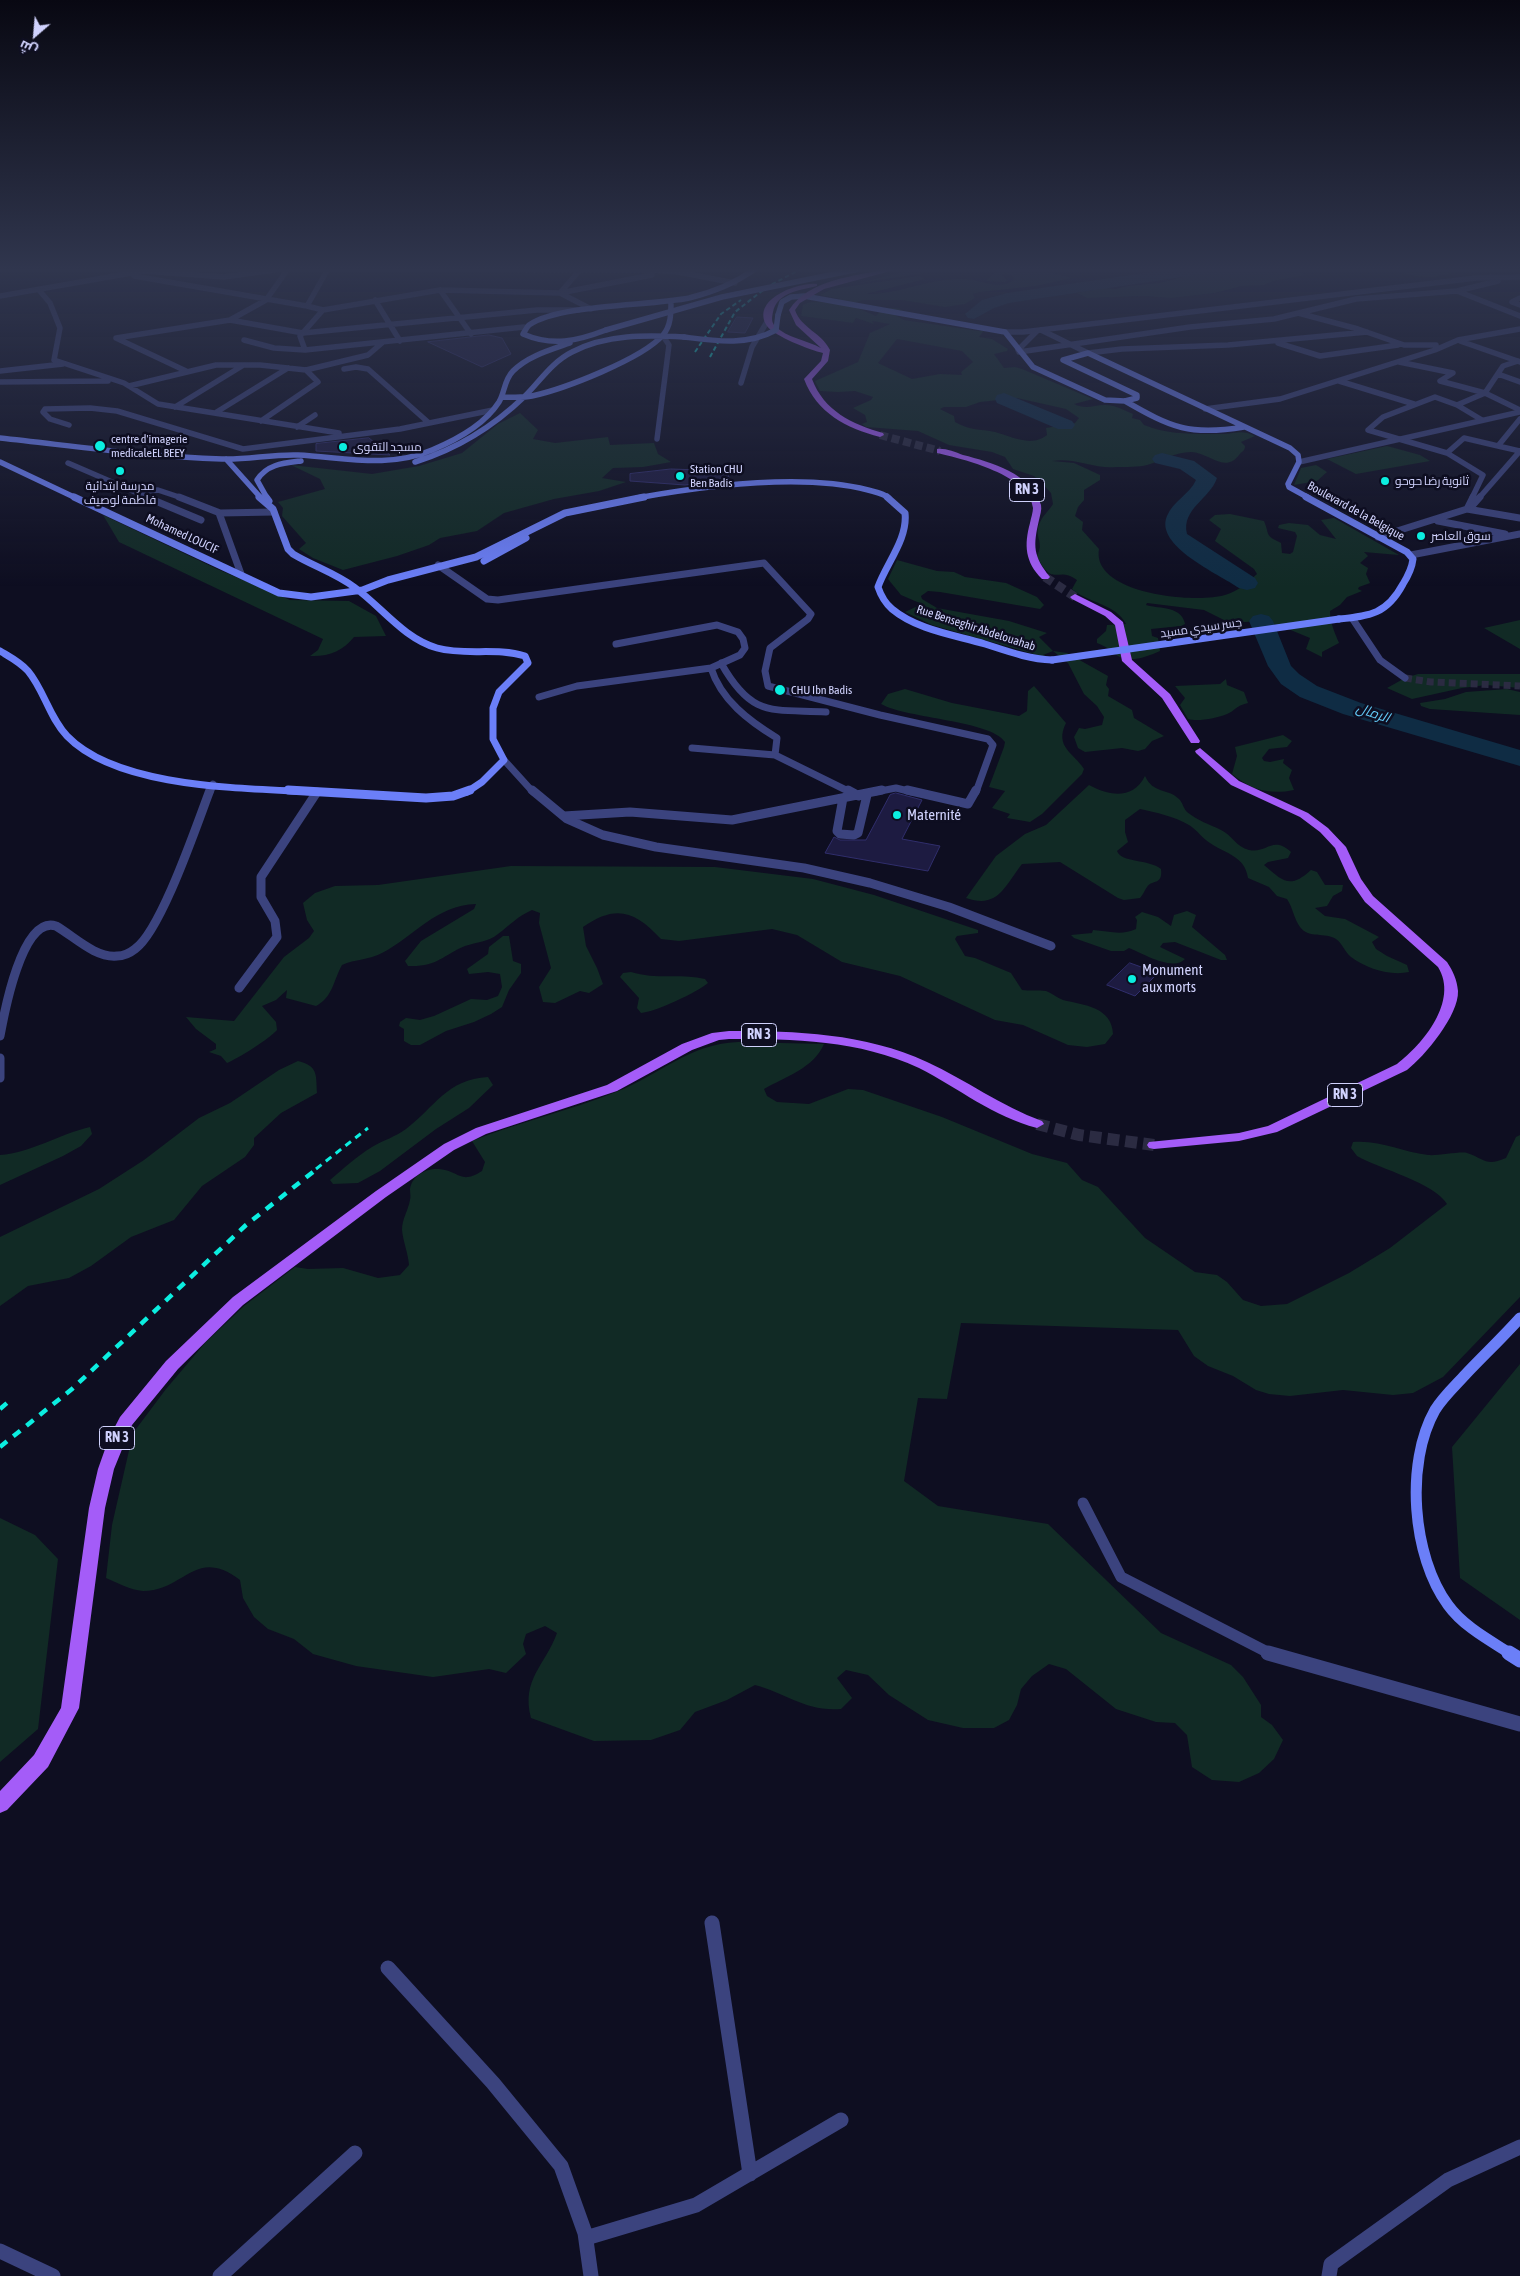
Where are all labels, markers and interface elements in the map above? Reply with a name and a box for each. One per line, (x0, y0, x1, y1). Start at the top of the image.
north arrow (10, 10, 60, 60)
text: ش (17, 37, 40, 60)
place label: centre d'imagerie medicaleEL BEEY (111, 432, 188, 460)
marker: centre d'imagerie medicaleEL BEEY (93, 439, 107, 453)
place label: مسجد التقوى (353, 440, 422, 454)
marker: مسجد التقوى (337, 441, 349, 453)
place label: Station CHU Ben Badis (690, 462, 743, 490)
marker: مدرسة ابتدائية فاطمة لوصيف (114, 465, 126, 477)
marker: Station CHU Ben Badis (674, 470, 686, 482)
place label: ثانوية رضا حوحو (1395, 474, 1469, 488)
marker: ثانوية رضا حوحو (1379, 475, 1391, 487)
road number: RN 3 (1010, 478, 1044, 502)
street label: Boulevard de la Belgique (1305, 478, 1407, 544)
place label: مدرسة ابتدائية فاطمة لوصيف (84, 479, 156, 507)
street label: Mohamed LOUCIF (144, 511, 220, 557)
place label: سوق العاصر (1431, 529, 1491, 543)
marker: سوق العاصر (1415, 530, 1427, 542)
street label: Rue Benseghir Abdelouahab (915, 602, 1037, 654)
street label: جسر سيدي مسيد (1159, 615, 1243, 641)
marker: CHU Ibn Badis (773, 683, 787, 697)
place label: CHU Ibn Badis (791, 683, 852, 697)
water label: الرمال (1354, 699, 1392, 727)
place label: Maternité (907, 806, 961, 824)
marker: Maternité (891, 809, 903, 821)
place label: Monument aux morts (1142, 961, 1203, 996)
marker: Monument aux morts (1126, 973, 1138, 985)
road number: RN 3 (742, 1024, 776, 1046)
road number: RN 3 (1328, 1084, 1362, 1106)
road number: RN 3 (100, 1426, 134, 1450)

